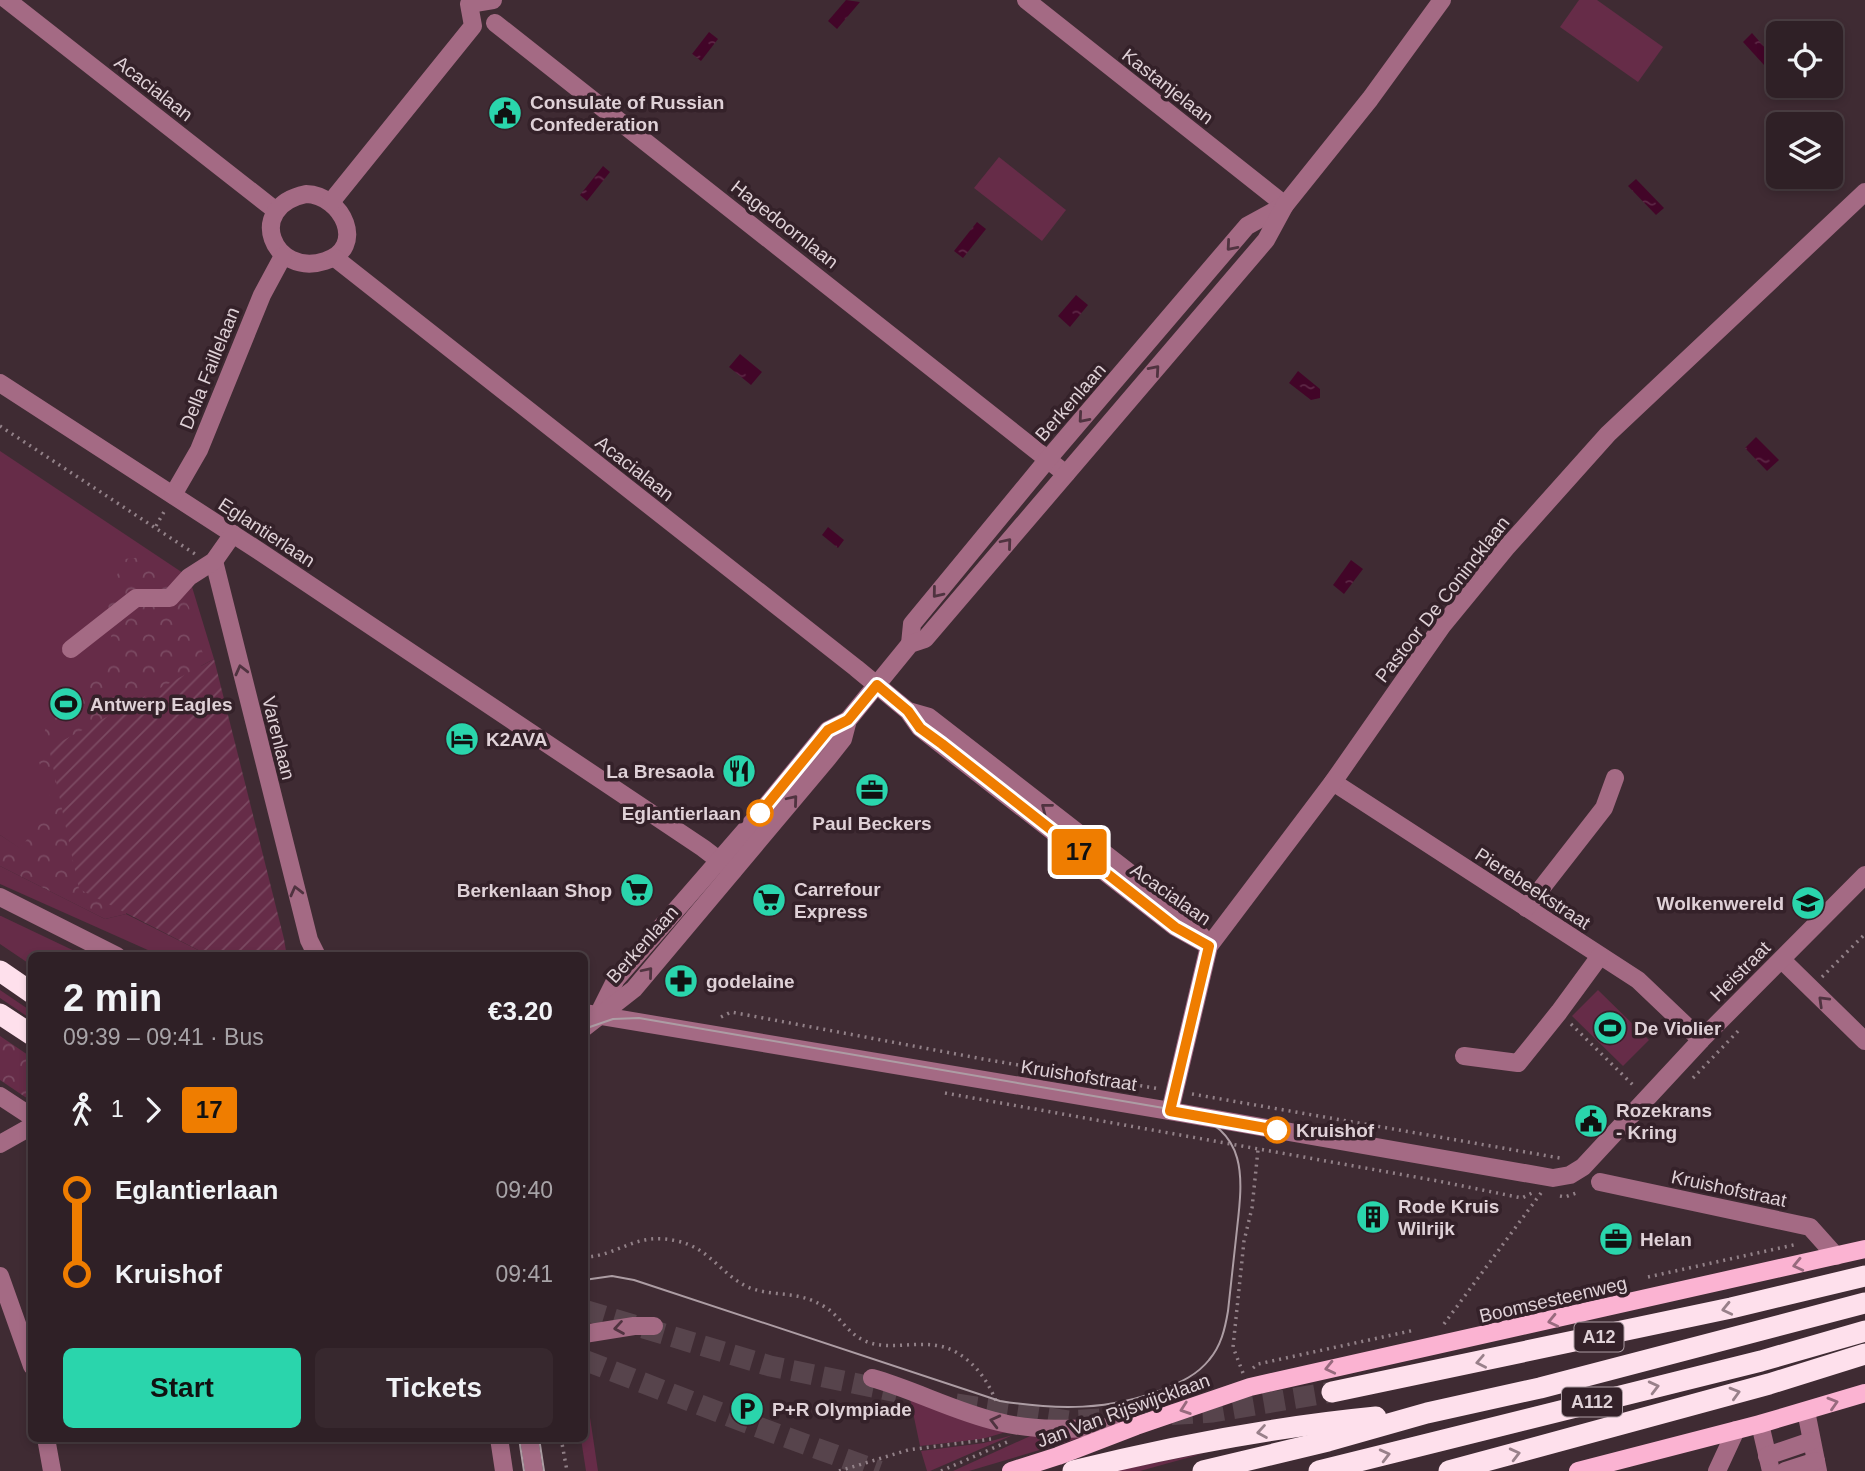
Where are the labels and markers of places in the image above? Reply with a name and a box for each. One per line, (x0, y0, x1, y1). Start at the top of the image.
place label: Consulate of Russian Confederation (530, 92, 724, 135)
public building icon: Consulate of Russian Confederation (486, 94, 524, 132)
sports icon: Antwerp Eagles (47, 685, 85, 723)
place label: Antwerp Eagles (90, 694, 233, 715)
hotel icon: K2AVA (443, 720, 481, 758)
place label: K2AVA (486, 729, 548, 750)
restaurant icon: La Bresaola (720, 752, 758, 790)
place label: La Bresaola (606, 761, 714, 782)
office icon: Paul Beckers (853, 771, 891, 809)
marker: Eglantierlaan (747, 800, 773, 826)
place label: Eglantierlaan (622, 803, 741, 824)
place label: Paul Beckers (812, 813, 932, 834)
supermarket icon: Berkenlaan Shop (618, 871, 656, 909)
place label: Carrefour Express (794, 879, 881, 922)
place label: Berkenlaan Shop (457, 880, 612, 901)
supermarket icon: Carrefour Express (750, 881, 788, 919)
school or university icon: Wolkenwereld (1789, 884, 1827, 922)
place label: Wolkenwereld (1657, 893, 1784, 914)
pharmacy icon: godelaine (662, 962, 700, 1000)
place label: godelaine (706, 971, 795, 992)
sports icon: De Violier (1591, 1009, 1629, 1047)
place label: De Violier (1634, 1018, 1722, 1039)
place label: Rozekrans - Kring (1616, 1100, 1712, 1143)
public building icon: Rozekrans - Kring (1572, 1102, 1610, 1140)
marker: Kruishof (1264, 1117, 1290, 1143)
place label: Kruishof (1296, 1120, 1375, 1141)
place label: Rode Kruis Wilrijk (1398, 1196, 1499, 1239)
building icon: Rode Kruis Wilrijk (1354, 1198, 1392, 1236)
office icon: Helan (1597, 1220, 1635, 1258)
place label: Helan (1640, 1229, 1692, 1250)
parking icon: P+R Olympiade (728, 1390, 766, 1428)
place label: P+R Olympiade (772, 1399, 912, 1420)

